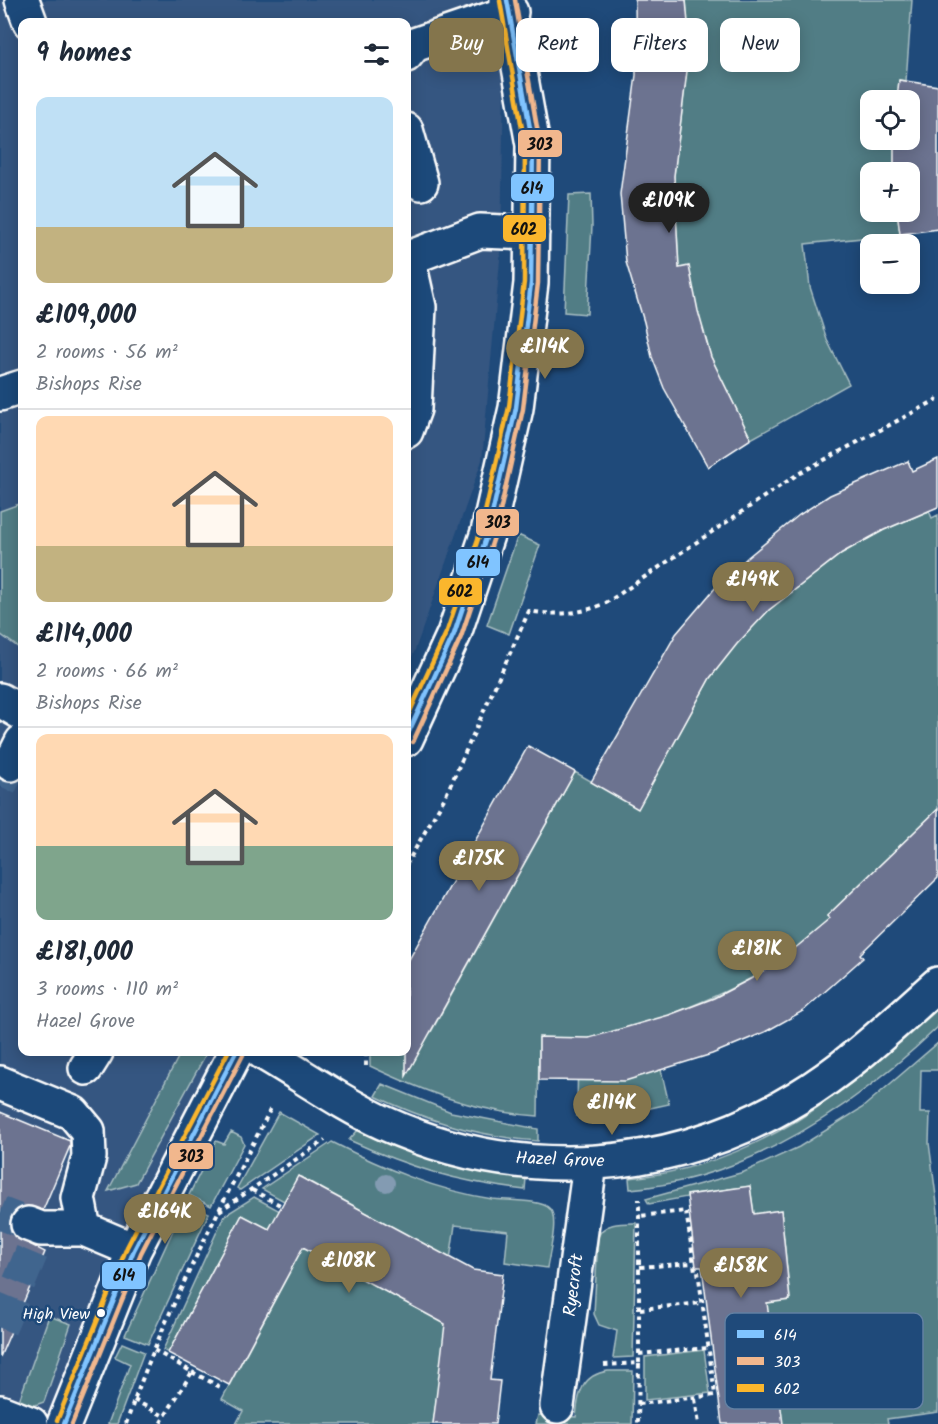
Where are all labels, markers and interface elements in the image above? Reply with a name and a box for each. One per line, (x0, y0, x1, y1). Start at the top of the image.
chip: Buy (429, 18, 504, 72)
chip: Rent (516, 18, 599, 72)
chip: Filters (611, 18, 708, 72)
chip: New (720, 18, 800, 72)
text: 9 homes (36, 33, 132, 75)
icon: filters (360, 38, 393, 71)
map controls (860, 90, 920, 294)
button: locate (860, 90, 920, 150)
line badge: 303 (517, 129, 563, 158)
text: 303 (526, 133, 553, 158)
icon: home (161, 136, 269, 244)
button: + (860, 162, 920, 222)
line badge: 614 (510, 173, 555, 202)
text: 614 (521, 177, 543, 202)
pin: £109K (627, 183, 711, 234)
text: £109K (642, 186, 696, 218)
line badge: 602 (502, 214, 547, 243)
text: 602 (511, 218, 537, 243)
button: − (860, 234, 920, 294)
text: £109,000 (36, 295, 136, 337)
pin: £114K (503, 329, 587, 380)
text: £114K (520, 332, 570, 364)
text: 2 rooms · 56 m² (36, 337, 178, 369)
text: Bishops Rise (36, 369, 142, 401)
icon: home (161, 455, 269, 563)
line badge: 303 (475, 508, 520, 537)
text: 303 (484, 511, 511, 536)
line badge: 614 (455, 548, 501, 577)
text: 614 (467, 551, 489, 576)
pin: £149K (711, 562, 795, 613)
text: £149K (726, 565, 780, 597)
line badge: 602 (438, 577, 483, 606)
text: 602 (447, 580, 473, 605)
text: £114,000 (36, 614, 132, 656)
text: 2 rooms · 66 m² (36, 656, 178, 688)
text: Bishops Rise (36, 688, 142, 720)
icon: home (161, 773, 269, 881)
pin: £175K (437, 841, 521, 892)
text: £175K (453, 844, 505, 876)
pin: £181K (715, 931, 799, 982)
text: £181,000 (36, 932, 133, 974)
text: £181K (732, 934, 782, 966)
text: 3 rooms · 110 m² (36, 974, 178, 1006)
text: Hazel Grove (36, 1006, 135, 1038)
pin: £114K (570, 1085, 654, 1136)
text: £114K (587, 1088, 637, 1120)
line badge: 303 (168, 1142, 214, 1170)
street label: Hazel Grove (515, 1144, 605, 1177)
text: 303 (177, 1145, 204, 1170)
pin: £164K (123, 1194, 207, 1245)
text: £164K (138, 1197, 192, 1229)
pin: £108K (307, 1243, 391, 1294)
text: £108K (322, 1246, 376, 1278)
pin: £158K (699, 1248, 783, 1299)
street label: Ryecroft (556, 1251, 593, 1318)
text: £158K (714, 1251, 768, 1283)
line badge: 614 (101, 1261, 147, 1290)
text: 614 (113, 1264, 135, 1289)
place label: High View (23, 1302, 90, 1327)
marker: High View (95, 1307, 107, 1319)
legend (725, 1313, 923, 1409)
text: 614 (774, 1323, 797, 1348)
text: 303 (774, 1350, 800, 1375)
text: 602 (774, 1377, 800, 1402)

